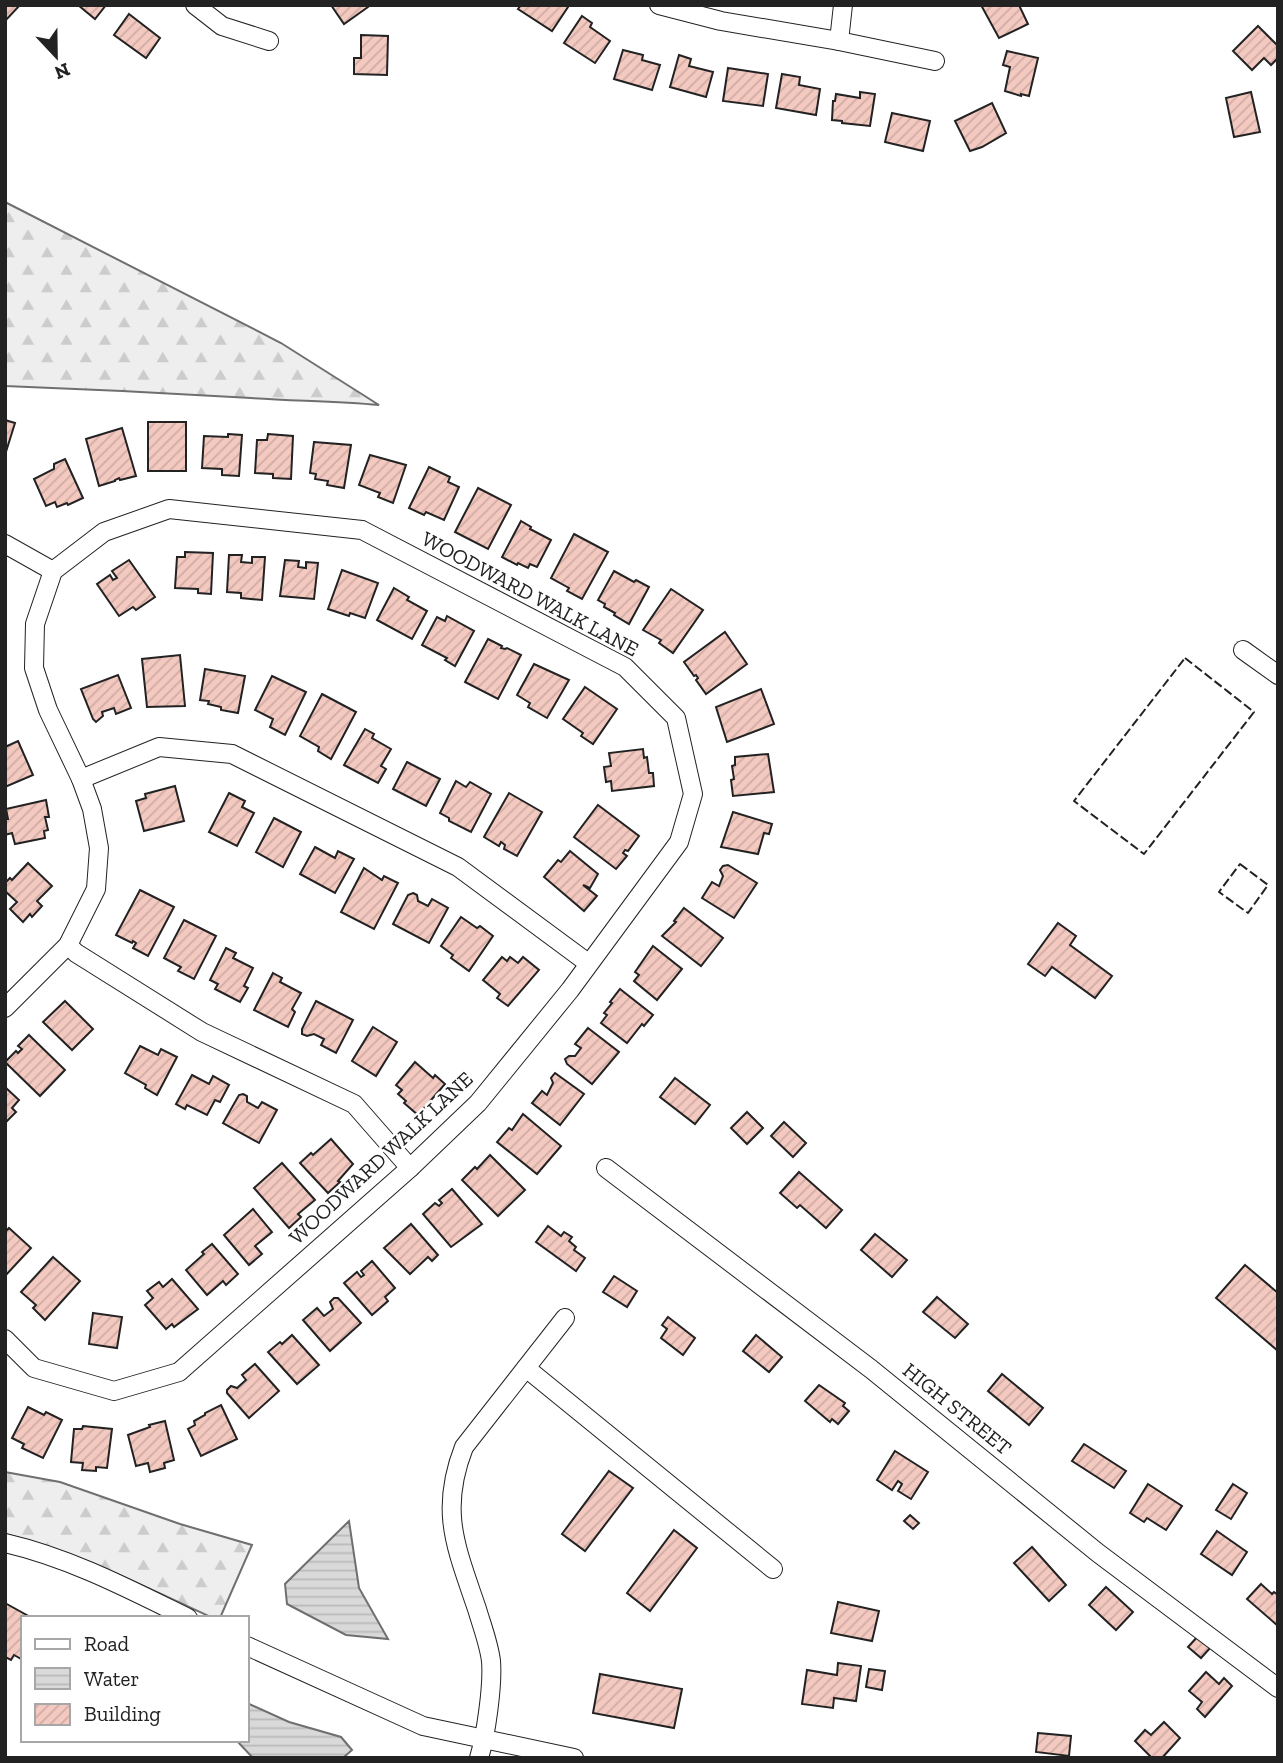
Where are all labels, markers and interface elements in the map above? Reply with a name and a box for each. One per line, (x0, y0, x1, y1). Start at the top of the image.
north arrow (21, 21, 91, 91)
text: N (51, 58, 73, 85)
street label: WOODWARD WALK LANE (418, 526, 643, 661)
street label: WOODWARD WALK LANE (284, 1066, 478, 1249)
street label: HIGH STREET (898, 1357, 1017, 1460)
legend (21, 1616, 248, 1742)
text: Road (84, 1631, 130, 1656)
text: Water (84, 1666, 139, 1691)
text: Building (84, 1701, 161, 1726)

